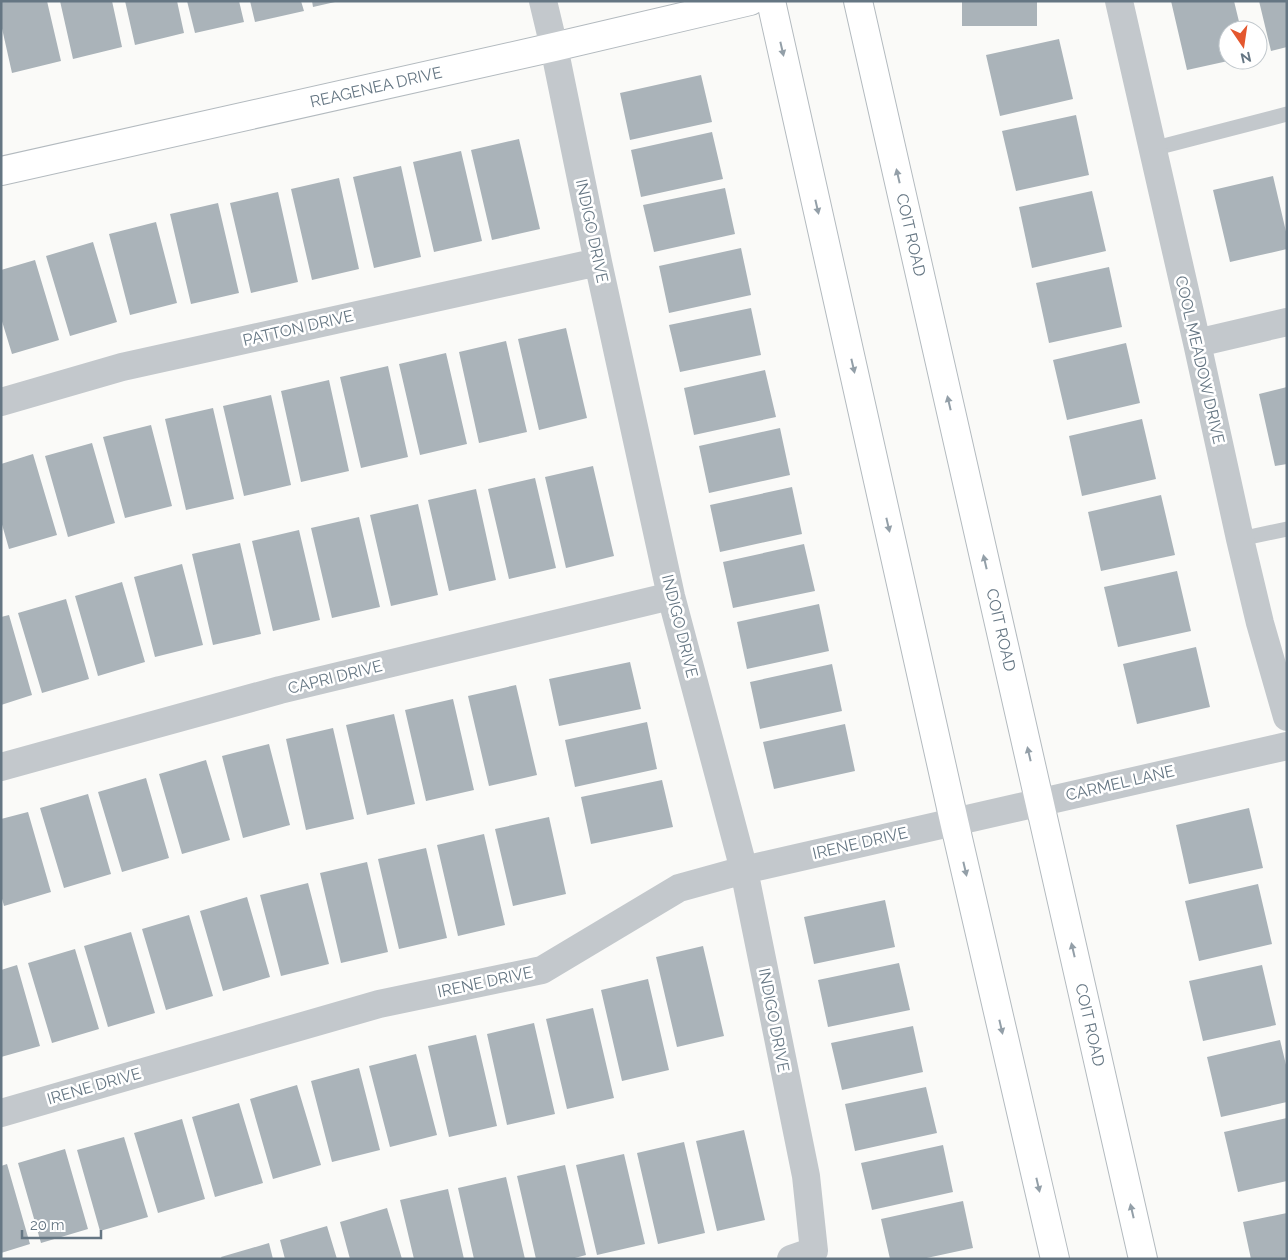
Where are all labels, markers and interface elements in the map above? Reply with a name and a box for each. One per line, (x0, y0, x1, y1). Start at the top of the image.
north arrow (1218, 20, 1268, 70)
one-way arrow (778, 41, 786, 56)
text: N (1239, 49, 1253, 67)
street label: REAGENEA DRIVE (308, 63, 444, 111)
one-way arrow (894, 169, 902, 184)
street label: INDIGO DRIVE (572, 177, 612, 285)
street label: COIT ROAD (892, 192, 930, 278)
one-way arrow (813, 200, 821, 215)
street label: COOL MEADOW DRIVE (1171, 274, 1229, 446)
street label: PATTON DRIVE (241, 306, 355, 350)
one-way arrow (849, 358, 857, 374)
one-way arrow (945, 396, 953, 411)
one-way arrow (884, 517, 892, 532)
one-way arrow (981, 554, 989, 569)
street label: INDIGO DRIVE (658, 572, 702, 680)
street label: COIT ROAD (982, 587, 1020, 673)
street label: CAPRI DRIVE (286, 656, 384, 698)
one-way arrow (1025, 747, 1033, 762)
street label: CARMEL LANE (1064, 761, 1176, 805)
street label: IRENE DRIVE (811, 823, 910, 863)
one-way arrow (961, 861, 969, 876)
one-way arrow (1069, 943, 1077, 958)
street label: IRENE DRIVE (436, 963, 535, 1001)
street label: INDIGO DRIVE (755, 966, 793, 1074)
street label: COIT ROAD (1071, 982, 1109, 1068)
one-way arrow (997, 1019, 1005, 1034)
street label: IRENE DRIVE (45, 1063, 143, 1108)
one-way arrow (1034, 1178, 1042, 1193)
one-way arrow (1128, 1204, 1136, 1219)
scale bar (22, 1208, 101, 1240)
text: 20 m (30, 1216, 65, 1234)

